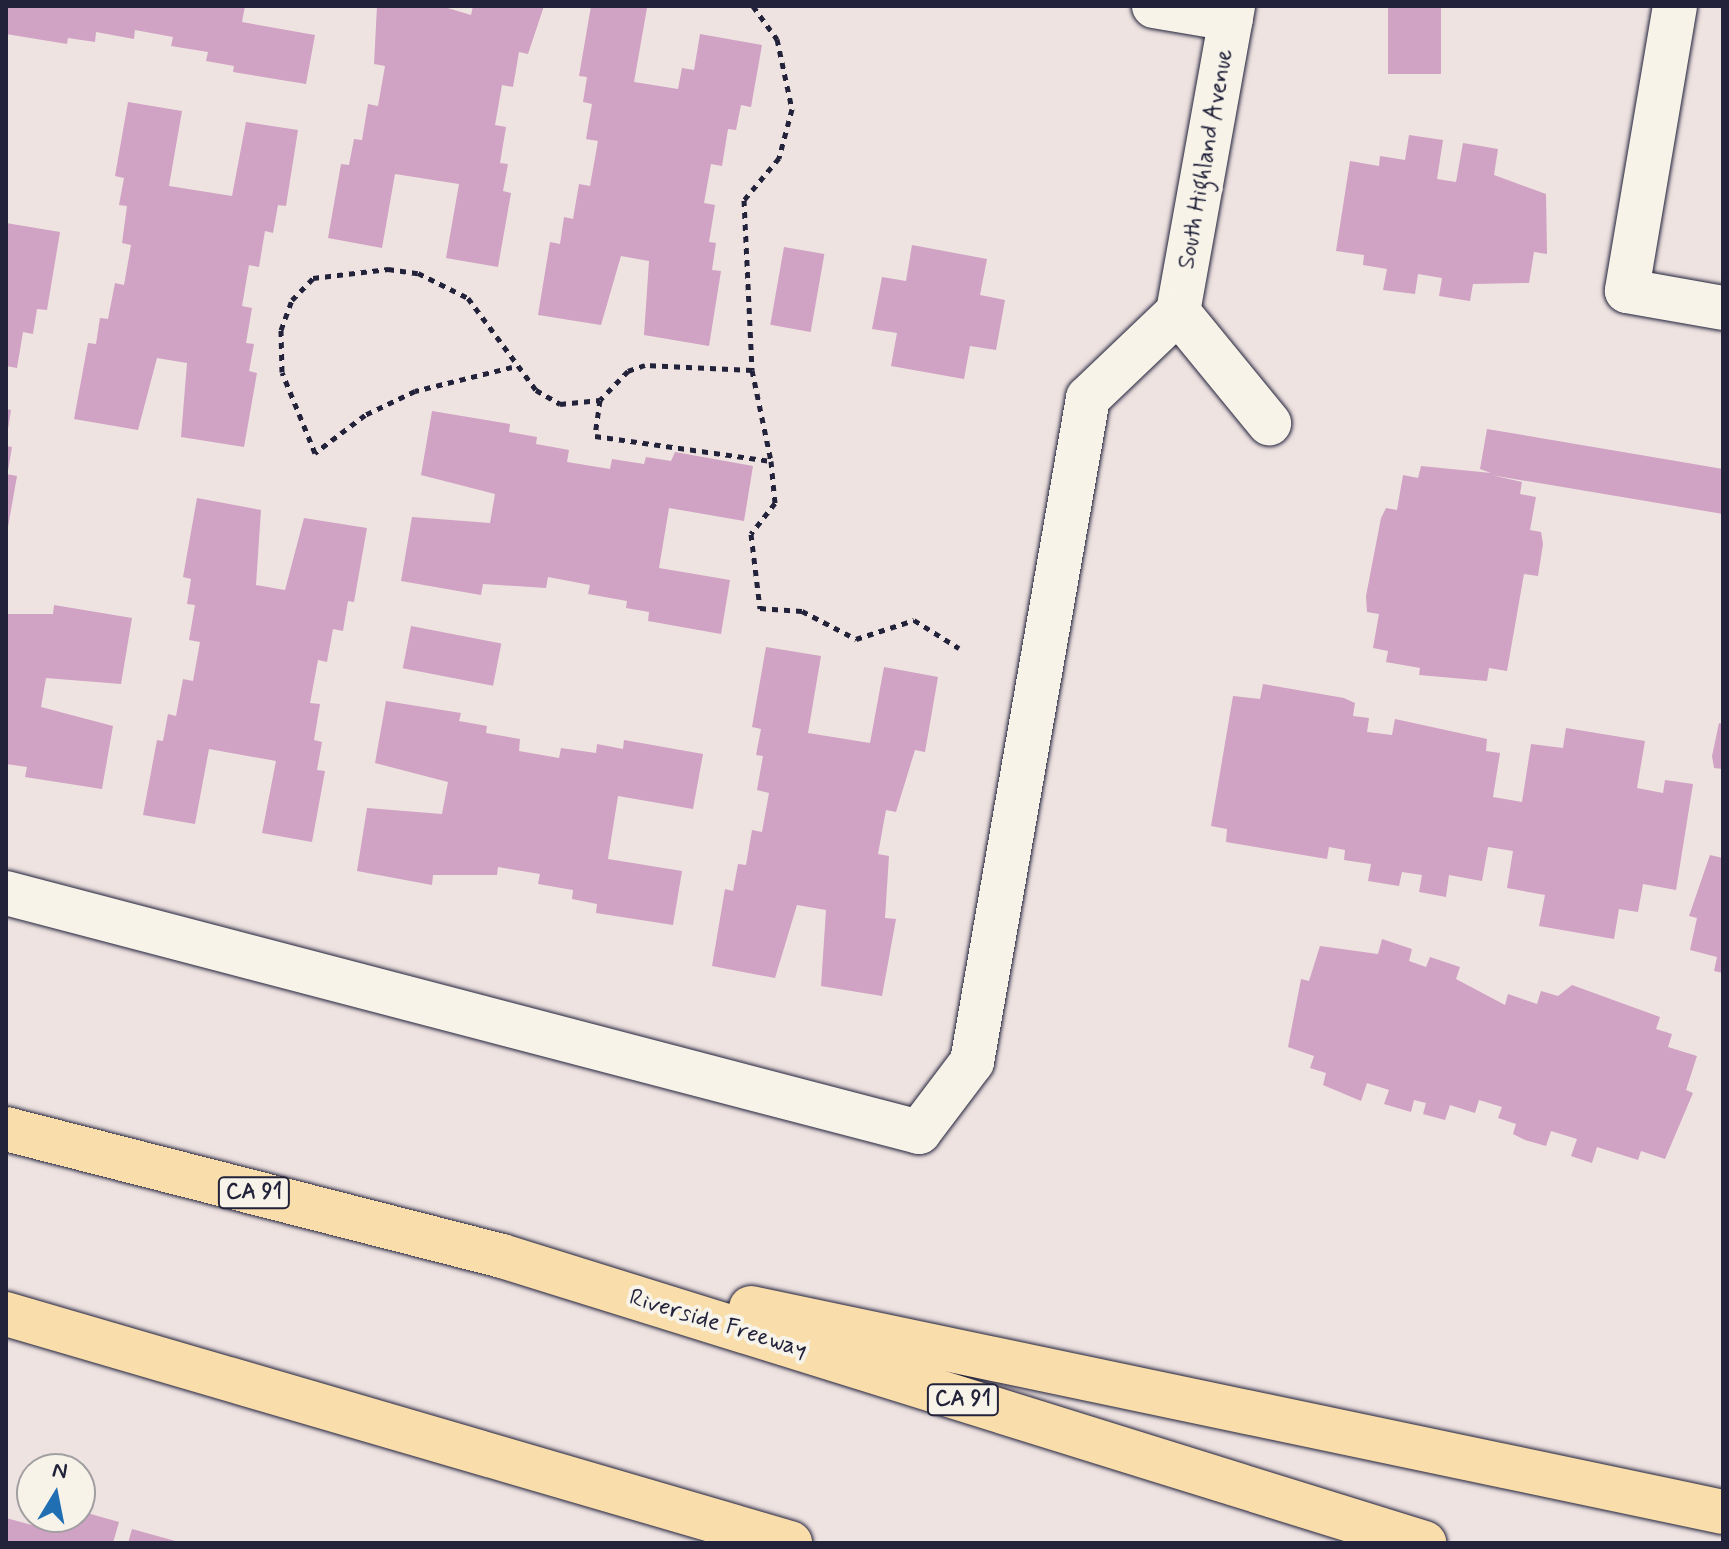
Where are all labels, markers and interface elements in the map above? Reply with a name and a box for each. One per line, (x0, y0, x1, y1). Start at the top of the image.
street label: South Highland Avenue (1172, 45, 1240, 273)
road number: CA 91 (216, 1175, 292, 1211)
street label: Riverside Freeway (624, 1283, 812, 1365)
road number: CA 91 (925, 1382, 1001, 1418)
north arrow (16, 1453, 96, 1533)
text: N (50, 1456, 69, 1486)

